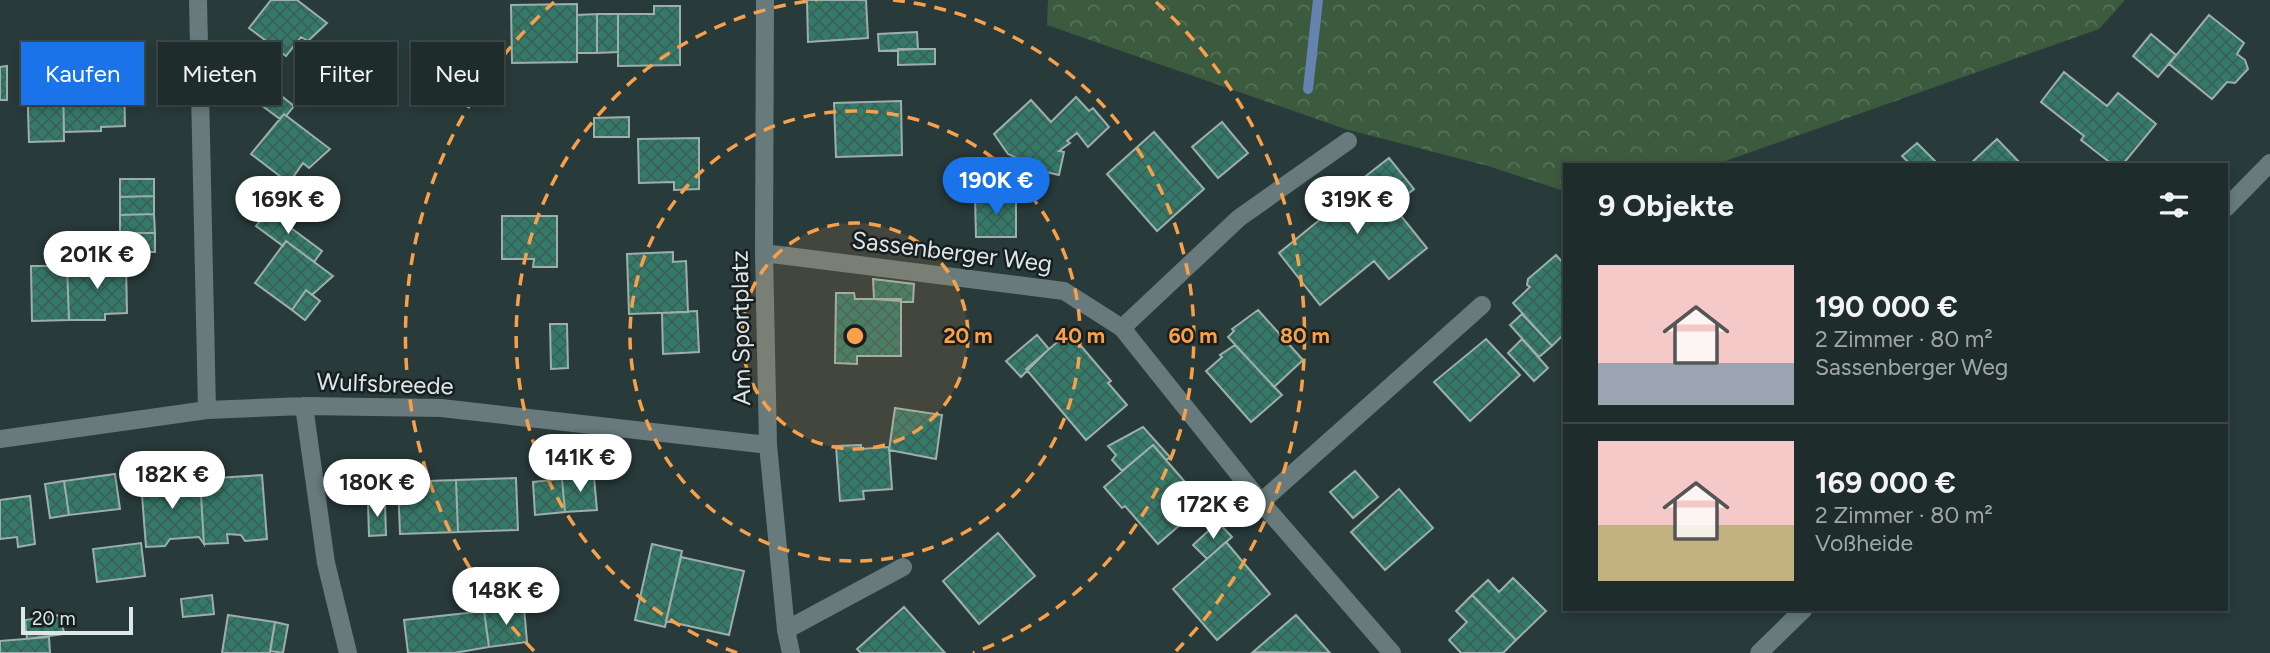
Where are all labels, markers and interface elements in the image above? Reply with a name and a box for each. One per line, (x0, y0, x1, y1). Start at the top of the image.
chip: Kaufen (21, 42, 144, 105)
chip: Mieten (158, 42, 281, 105)
chip: Filter (295, 42, 397, 105)
chip: Neu (411, 42, 504, 105)
pin: 190K € (939, 158, 1053, 217)
text: 190K € (959, 166, 1033, 194)
pin: 169K € (231, 176, 345, 236)
pin: 319K € (1300, 176, 1414, 236)
text: 169K € (251, 185, 325, 213)
text: 319K € (1321, 185, 1393, 213)
icon: filters (2155, 186, 2193, 224)
text: 9 Objekte (1598, 187, 1734, 224)
street label: Sassenberger Weg (850, 225, 1054, 278)
pin: 201K € (40, 232, 154, 291)
text: 201K € (60, 240, 134, 268)
street label: Am Sportplatz (725, 250, 756, 406)
text: 190 000 € (1815, 288, 1958, 325)
icon: home (1654, 293, 1738, 377)
text: 20 m (943, 323, 993, 348)
text: 40 m (1055, 323, 1105, 348)
text: 60 m (1168, 323, 1218, 348)
text: 80 m (1280, 323, 1330, 348)
centre of rings (843, 324, 867, 348)
text: 2 Zimmer · 80 m² (1815, 325, 1993, 353)
text: Sassenberger Weg (1815, 353, 2008, 381)
street label: Wulfsbreede (316, 367, 454, 400)
pin: 141K € (523, 434, 637, 494)
text: 141K € (545, 443, 615, 471)
pin: 182K € (115, 452, 229, 511)
text: 182K € (135, 460, 209, 488)
pin: 180K € (320, 460, 434, 519)
text: 169 000 € (1815, 464, 1956, 501)
text: 180K € (339, 468, 415, 496)
icon: home (1654, 469, 1738, 553)
pin: 172K € (1156, 482, 1270, 541)
text: 172K € (1177, 490, 1249, 518)
text: 2 Zimmer · 80 m² (1815, 501, 1993, 529)
text: Voßheide (1815, 529, 1913, 557)
pin: 148K € (449, 568, 563, 627)
text: 148K € (468, 576, 544, 604)
scale bar (21, 604, 133, 636)
text: 20 m (32, 607, 76, 630)

